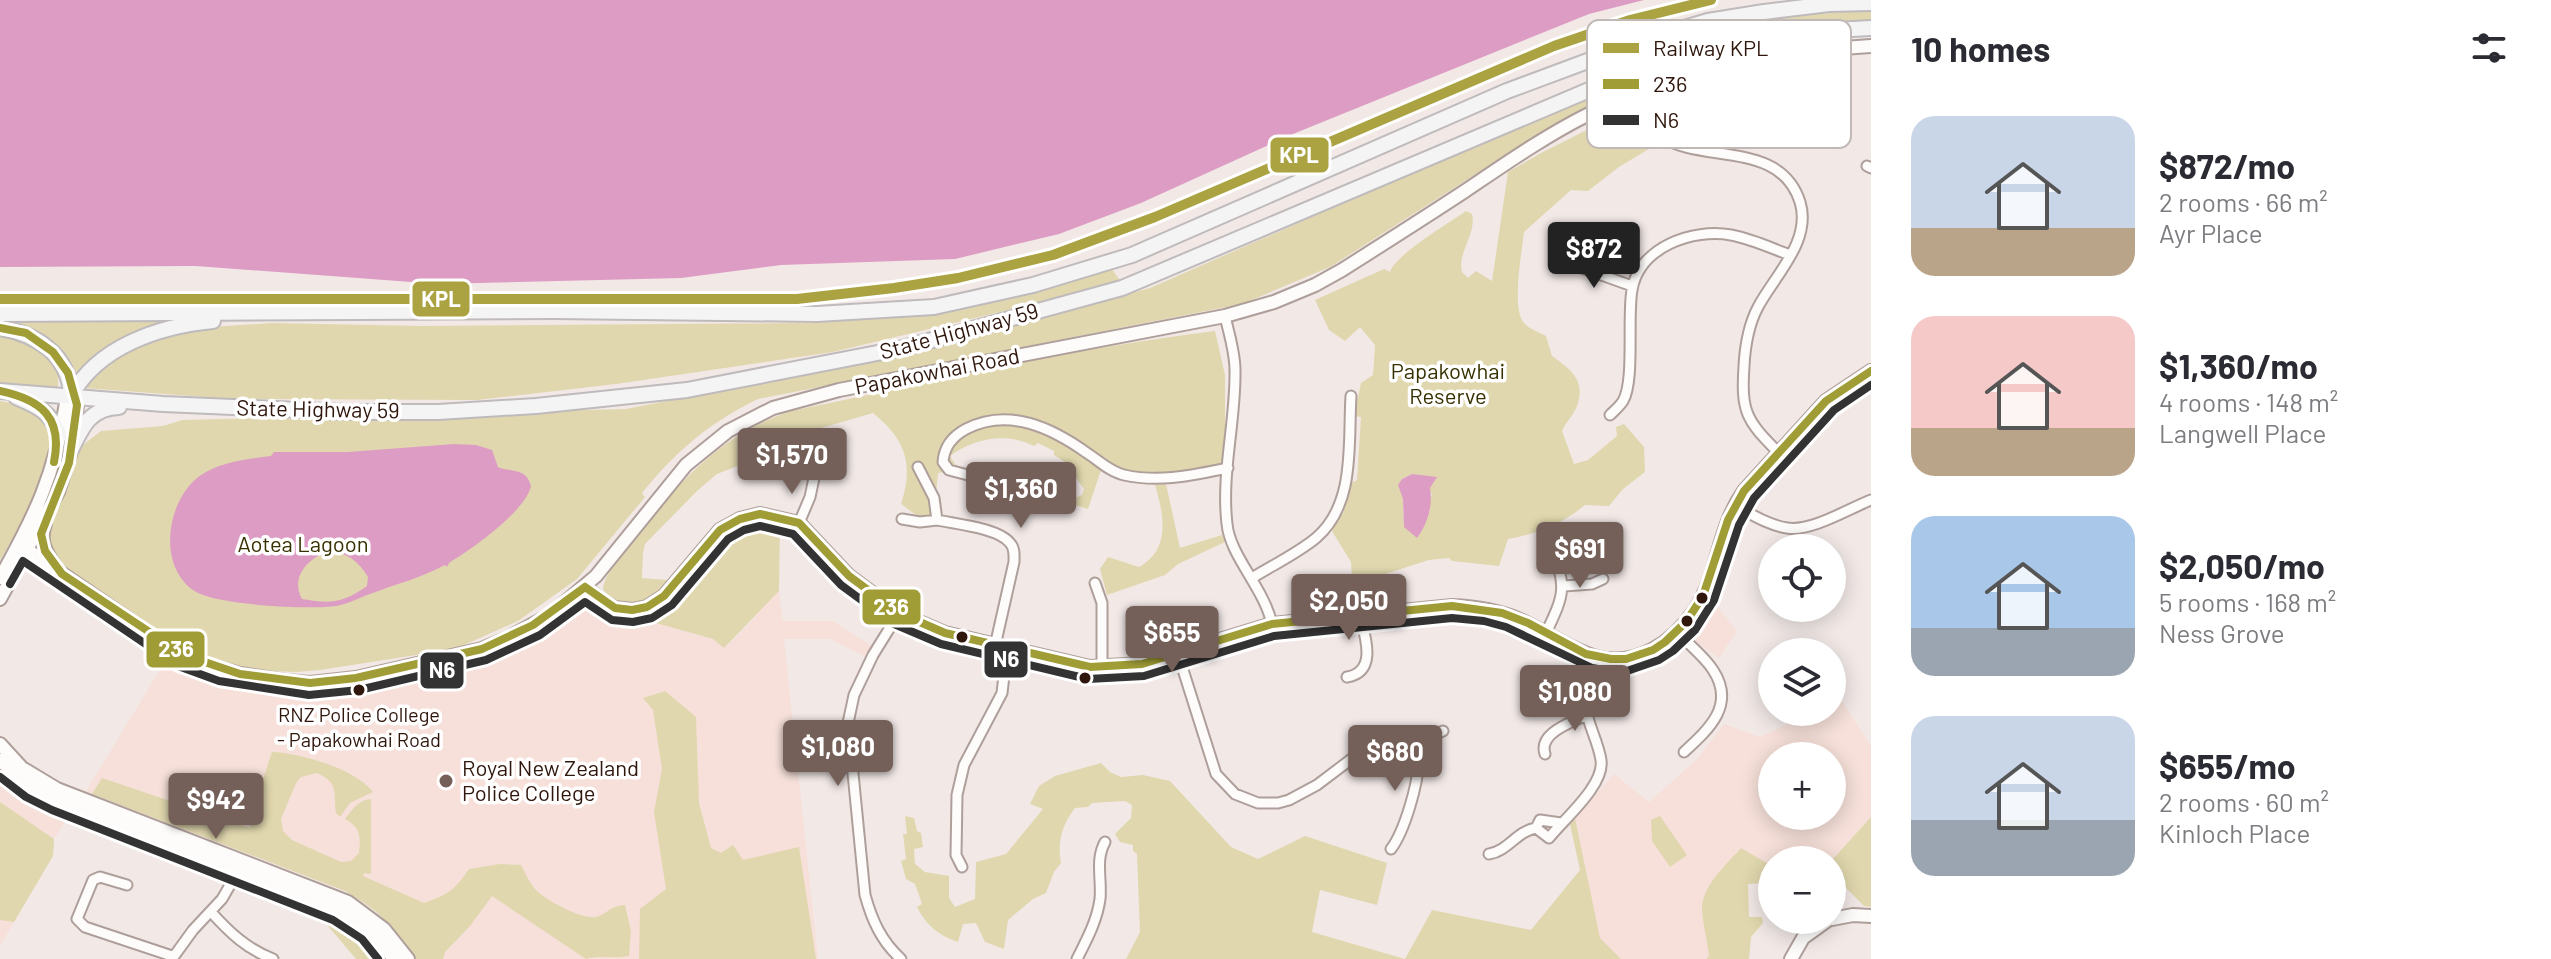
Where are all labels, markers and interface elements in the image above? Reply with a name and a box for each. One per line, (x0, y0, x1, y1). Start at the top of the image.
legend (1587, 20, 1851, 148)
icon: filters (2467, 26, 2511, 70)
text: 10 homes (1911, 28, 2050, 69)
text: Railway KPL (1653, 34, 1769, 60)
text: 236 (1653, 70, 1687, 96)
text: N6 (1653, 106, 1679, 132)
line badge: KPL (1269, 136, 1330, 174)
text: KPL (1279, 141, 1319, 167)
text: $872/mo (2159, 145, 2295, 186)
icon: home (1975, 148, 2071, 244)
text: 2 rooms · 66 m² (2159, 186, 2328, 217)
text: Ayr Place (2159, 217, 2263, 248)
pin: $872 (1547, 222, 1641, 290)
text: $872 (1566, 232, 1622, 263)
line badge: KPL (411, 280, 471, 318)
text: KPL (421, 285, 461, 311)
street label: State Highway 59 (877, 296, 1041, 364)
street label: Papakowhai Road (852, 341, 1021, 399)
text: $1,360/mo (2159, 345, 2318, 386)
icon: home (1975, 348, 2071, 444)
park label: Papakowhai Reserve (1391, 357, 1505, 408)
text: 4 rooms · 148 m² (2159, 386, 2338, 417)
street label: State Highway 59 (236, 394, 400, 422)
text: Langwell Place (2159, 417, 2326, 448)
pin: $1,570 (727, 428, 857, 496)
text: $1,570 (756, 438, 828, 469)
pin: $1,360 (956, 462, 1086, 530)
text: $1,360 (984, 472, 1058, 503)
pin: $691 (1533, 522, 1627, 590)
park label: Aotea Lagoon (237, 530, 369, 556)
text: $691 (1554, 532, 1606, 563)
map controls (1758, 534, 1846, 934)
button: locate (1758, 534, 1846, 622)
text: $2,050/mo (2159, 545, 2325, 586)
icon: home (1975, 548, 2071, 644)
pin: $2,050 (1284, 574, 1414, 642)
text: $2,050 (1309, 584, 1389, 615)
text: 5 rooms · 168 m² (2159, 586, 2336, 617)
line badge: 236 (861, 588, 922, 626)
unlabelled marker (1694, 590, 1710, 606)
text: 236 (873, 593, 909, 619)
pin: $655 (1125, 606, 1219, 674)
unlabelled marker (1679, 613, 1695, 629)
text: $655 (1144, 616, 1200, 647)
text: Ness Grove (2159, 617, 2285, 648)
unlabelled marker (954, 629, 970, 645)
line badge: 236 (145, 630, 206, 669)
text: 236 (158, 635, 194, 661)
button: layers (1758, 638, 1846, 726)
line badge: N6 (983, 640, 1029, 679)
text: N6 (993, 645, 1019, 671)
line badge: N6 (419, 651, 465, 690)
text: N6 (429, 656, 455, 682)
pin: $1,080 (1510, 665, 1640, 733)
unlabelled marker (1077, 670, 1093, 686)
text: $1,080 (1538, 675, 1612, 706)
marker: RNZ Police College - Papakowhai Road (351, 682, 367, 698)
place label: RNZ Police College - Papakowhai Road (277, 702, 441, 751)
pin: $1,080 (773, 720, 903, 788)
pin: $680 (1348, 725, 1442, 793)
text: $1,080 (801, 730, 875, 761)
text: $680 (1366, 735, 1424, 766)
button: + (1758, 742, 1846, 830)
text: $655/mo (2159, 745, 2296, 786)
icon: home (1975, 748, 2071, 844)
place label: Royal New Zealand Police College (462, 754, 639, 805)
marker: Royal New Zealand Police College (437, 772, 455, 790)
pin: $942 (169, 773, 263, 841)
text: $942 (187, 783, 245, 814)
text: 2 rooms · 60 m² (2159, 786, 2329, 817)
text: Kinloch Place (2159, 817, 2310, 848)
button: − (1758, 846, 1846, 934)

